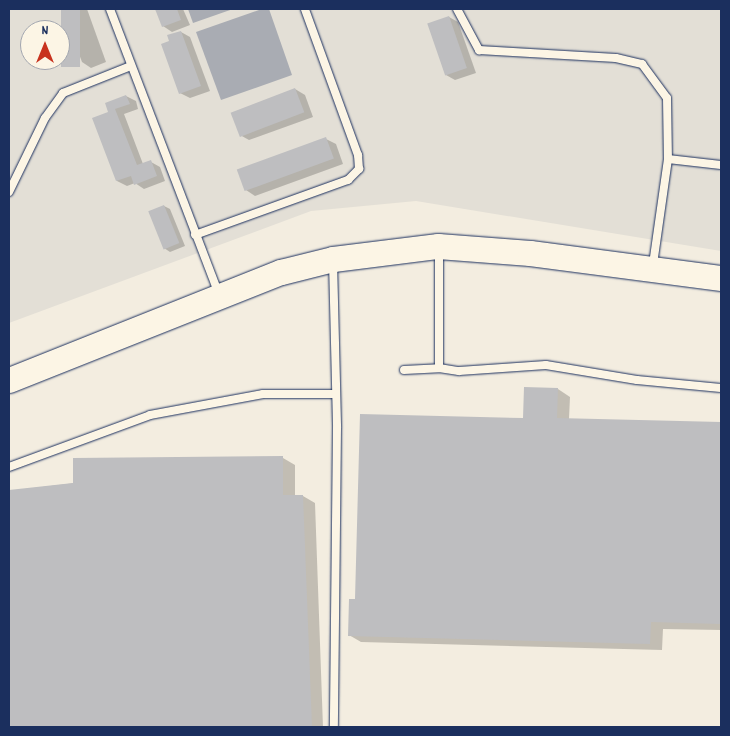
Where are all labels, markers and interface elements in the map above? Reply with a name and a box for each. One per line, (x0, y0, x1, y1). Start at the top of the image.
north arrow (20, 20, 70, 70)
text: N (42, 21, 48, 41)

